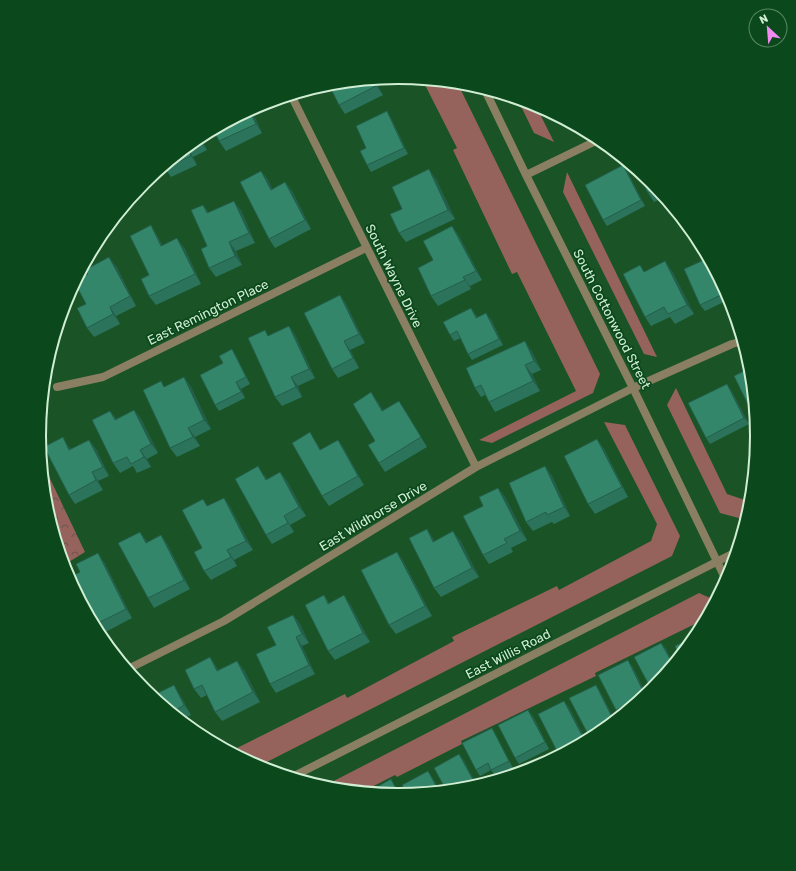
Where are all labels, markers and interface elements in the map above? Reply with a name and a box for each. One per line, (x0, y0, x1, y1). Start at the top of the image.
north arrow (748, 8, 788, 48)
text: N (757, 12, 770, 27)
street label: South Wayne Drive (362, 222, 426, 330)
street label: South Cottonwood Street (570, 247, 654, 391)
street label: East Remington Place (145, 276, 271, 349)
street label: East Wildhorse Drive (316, 478, 430, 554)
street label: East Willis Road (463, 626, 553, 682)

